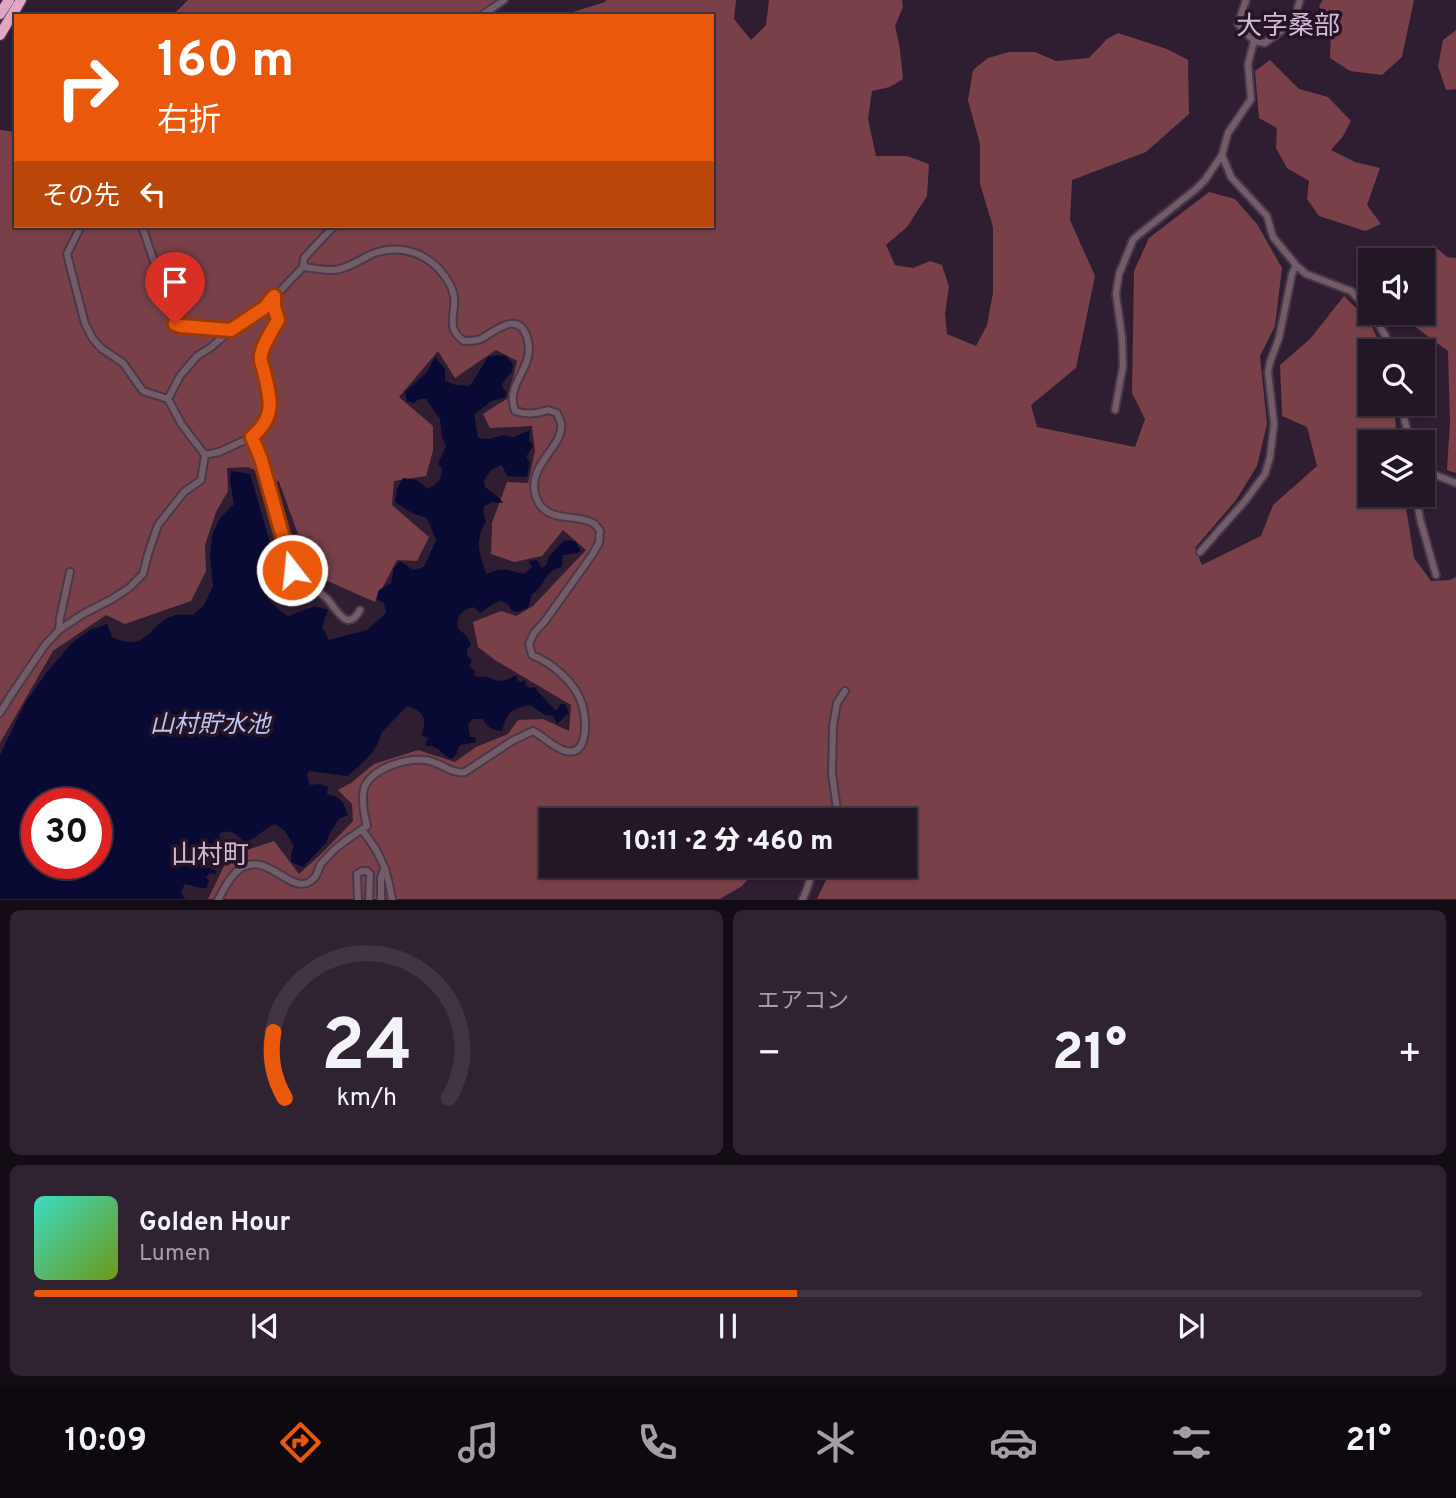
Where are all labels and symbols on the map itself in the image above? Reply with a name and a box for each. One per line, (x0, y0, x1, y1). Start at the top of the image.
district label: 大字桑部 (1236, 11, 1340, 44)
pin (145, 252, 205, 324)
position arrow (255, 533, 329, 607)
water label: 山村貯水池 (150, 711, 272, 741)
speed limit sign: 30 (21, 788, 112, 879)
district label: 山村町 (171, 840, 249, 873)

